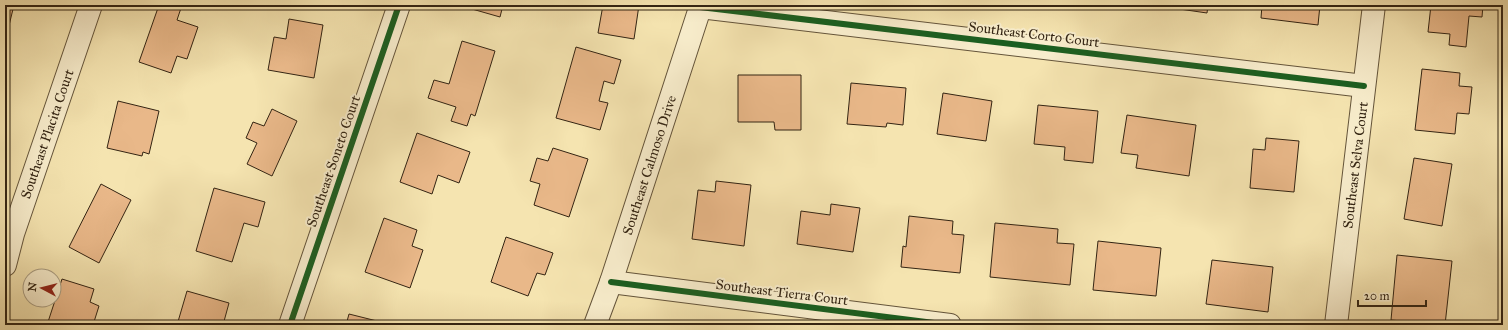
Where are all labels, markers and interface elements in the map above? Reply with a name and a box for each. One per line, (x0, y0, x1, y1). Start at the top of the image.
street label: Southeast Corto Court (968, 18, 1100, 51)
street label: Southeast Placita Court (17, 67, 78, 201)
street label: Southeast Soneto Court (303, 93, 364, 229)
street label: Southeast Calmoso Drive (619, 93, 680, 237)
street label: Southeast Selva Court (1339, 101, 1372, 229)
north arrow (22, 268, 62, 308)
street label: Southeast Tierra Court (715, 276, 849, 309)
text: N (26, 281, 40, 292)
scale bar (1358, 282, 1426, 308)
text: 20 m (1364, 289, 1390, 303)

